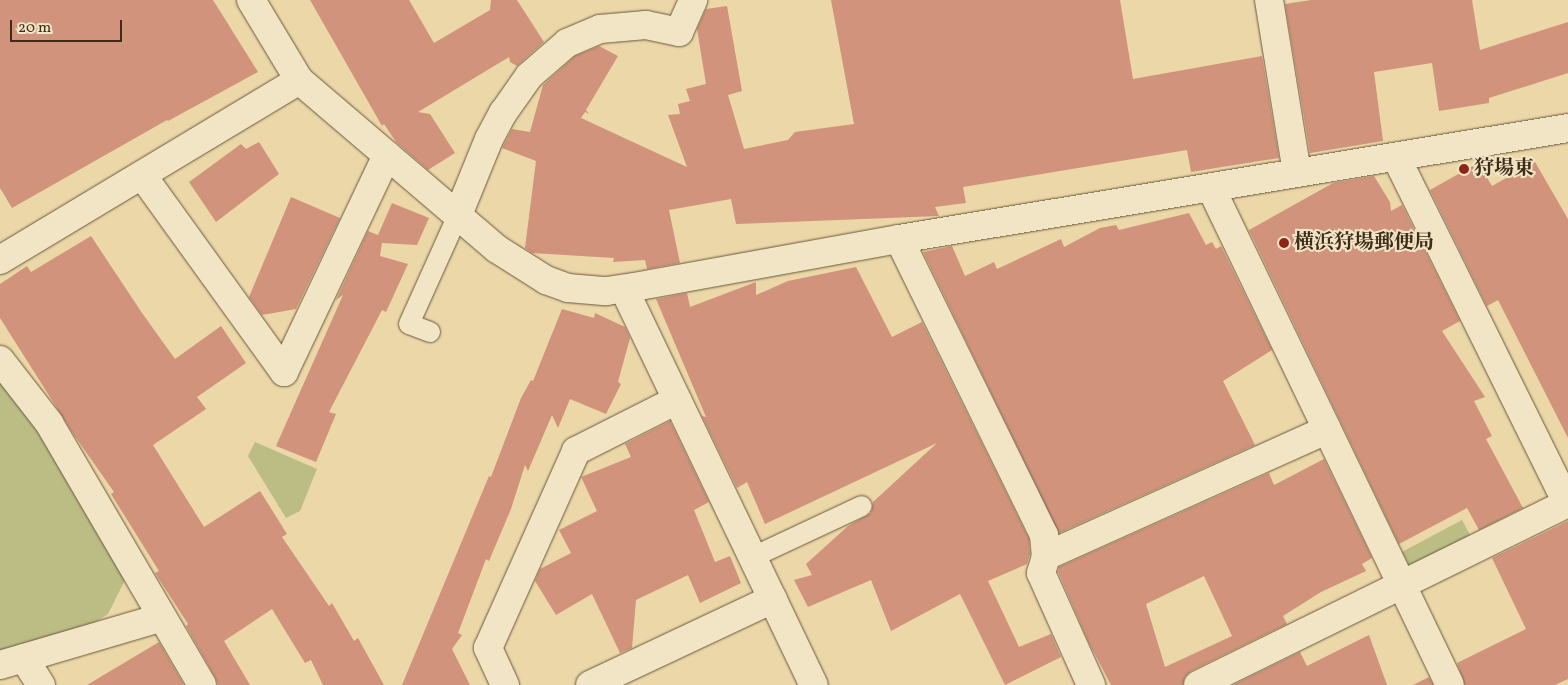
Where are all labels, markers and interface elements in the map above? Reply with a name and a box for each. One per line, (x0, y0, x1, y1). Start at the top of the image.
scale bar (12, 10, 125, 42)
text: 20 m (18, 18, 51, 39)
place label: 狩場東 (1474, 157, 1534, 181)
marker: 狩場東 (1458, 163, 1470, 175)
place label: 横浜狩場郵便局 (1294, 231, 1434, 255)
marker: 横浜狩場郵便局 (1278, 237, 1290, 249)

